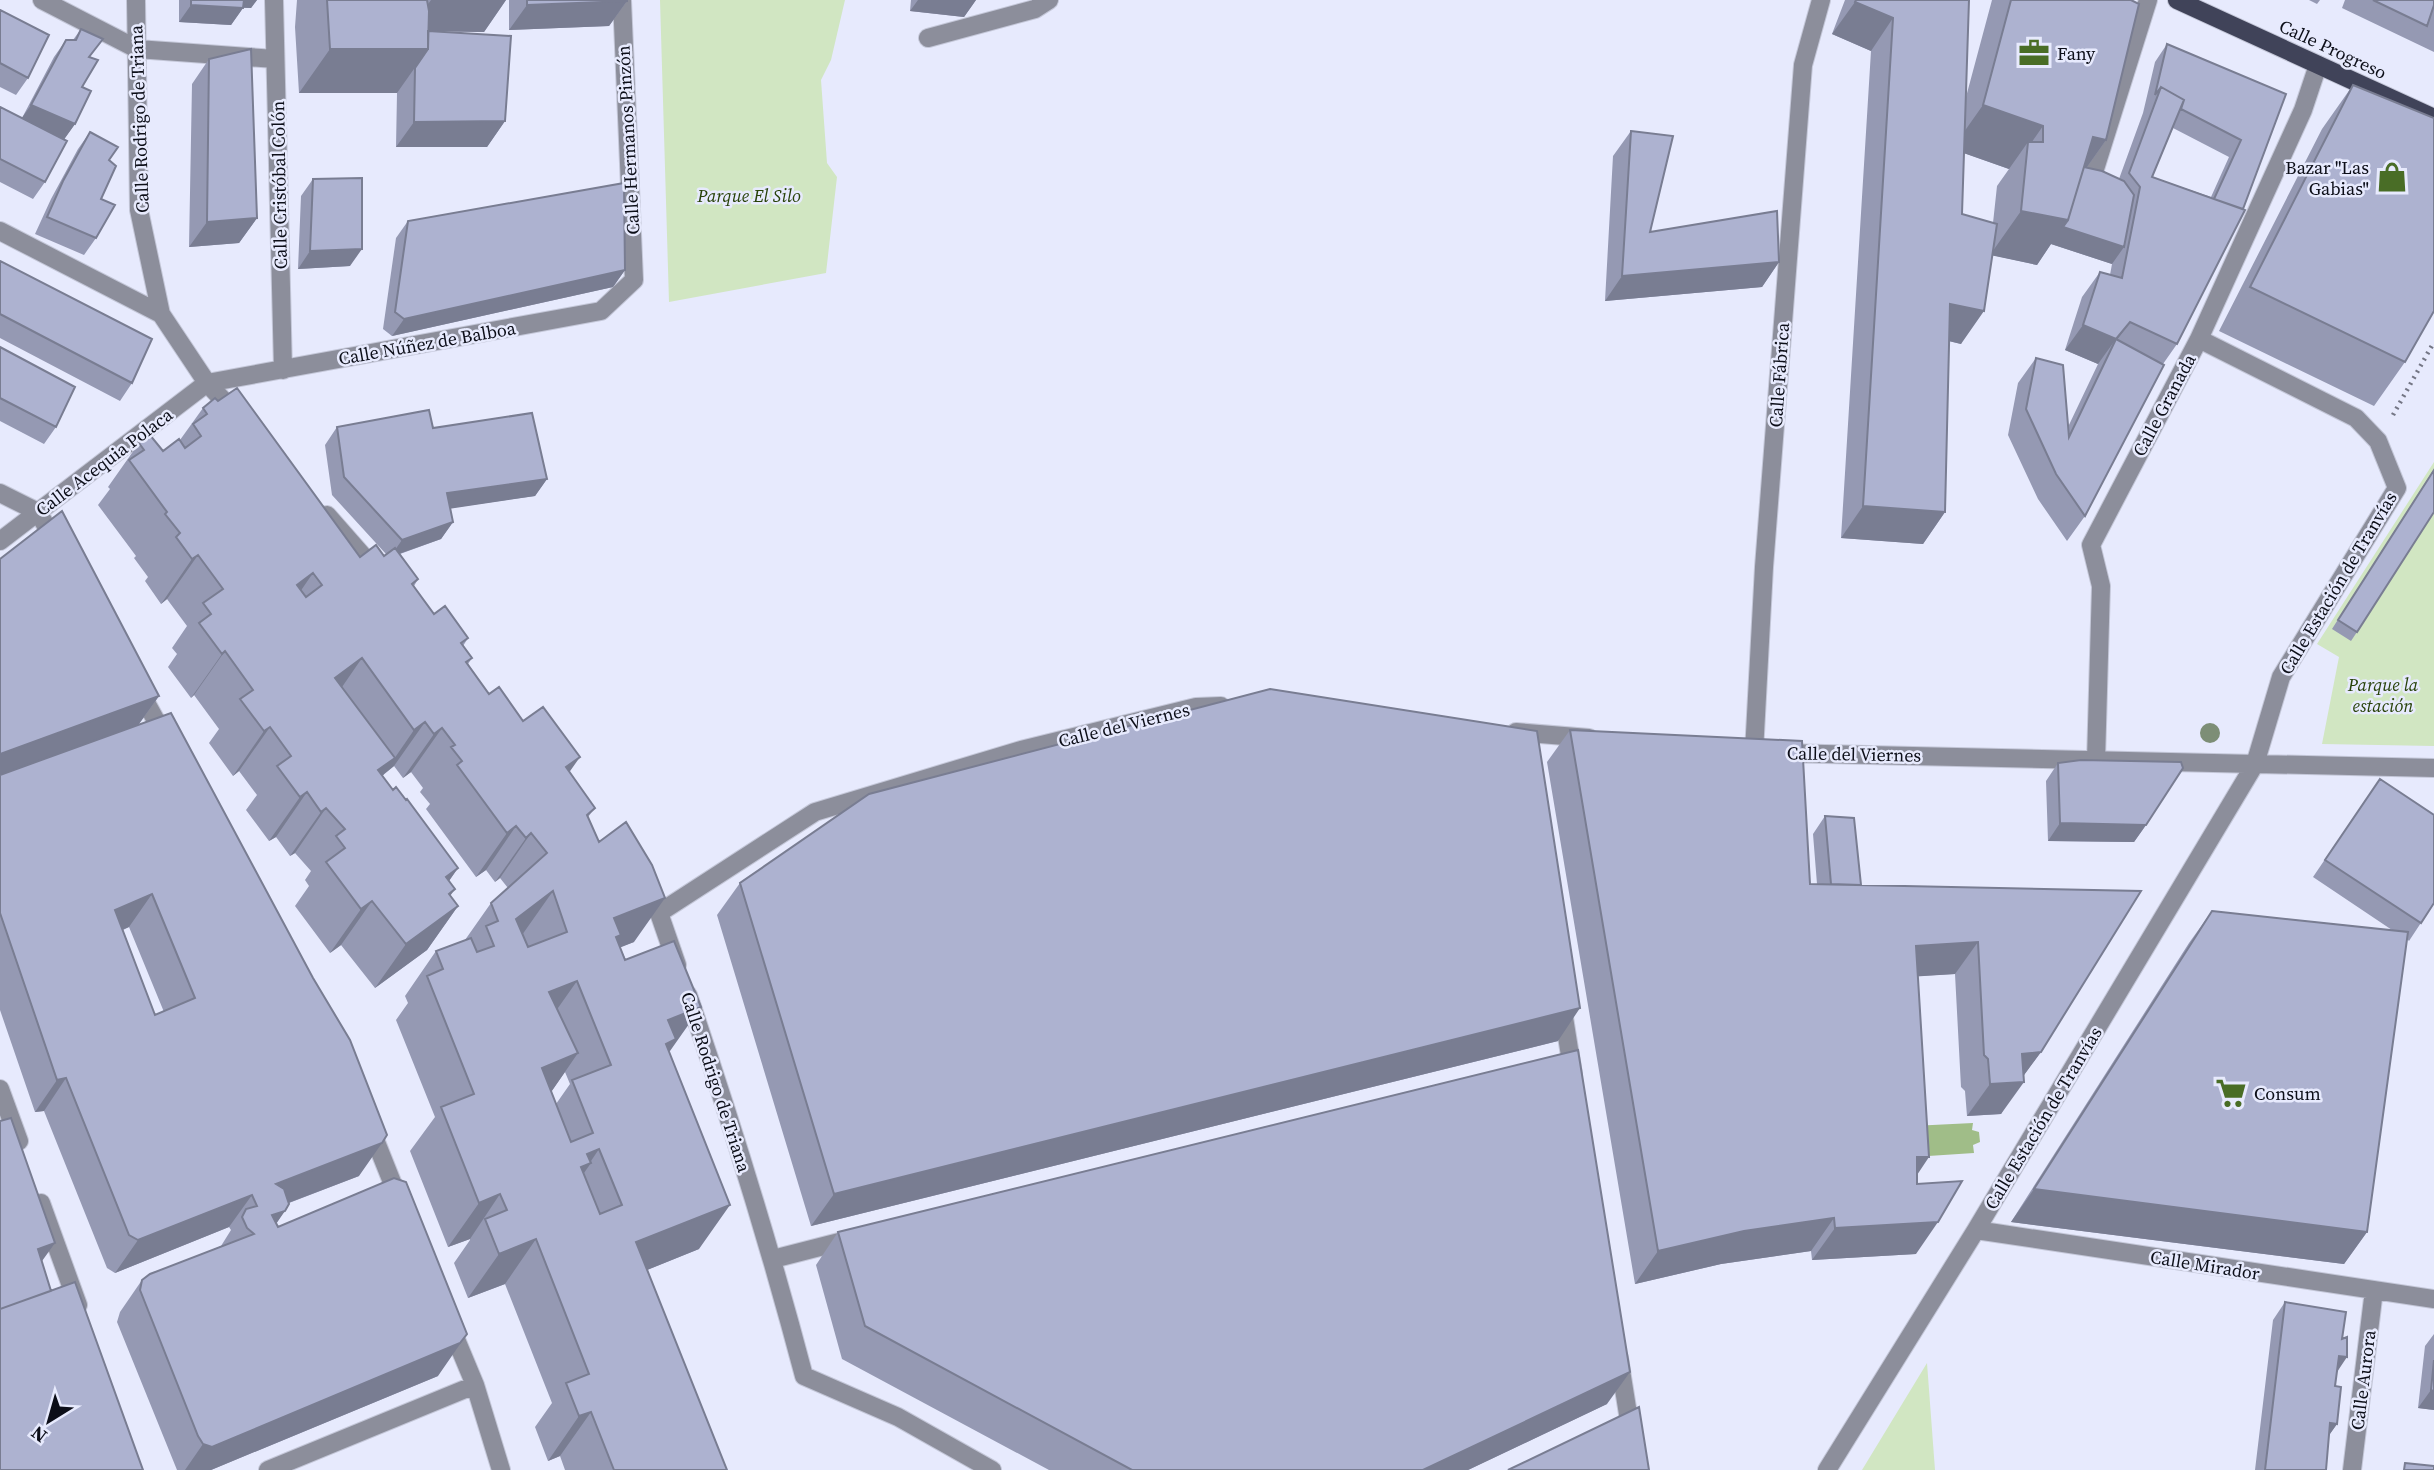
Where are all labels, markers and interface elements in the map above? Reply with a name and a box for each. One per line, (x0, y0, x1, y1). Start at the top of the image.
street label: Calle Progreso (2275, 13, 2391, 85)
street label: Calle Rodrigo de Triana (123, 24, 155, 213)
office icon: Fany (2017, 36, 2051, 70)
place label: Fany (2057, 41, 2096, 66)
street label: Calle Hermanos Pinzón (611, 45, 645, 235)
street label: Calle Cristóbal Colón (265, 100, 293, 270)
place label: Bazar "Las Gabias" (2285, 155, 2369, 201)
shop icon: Bazar "Las Gabias" (2375, 160, 2409, 194)
park label: Parque El Silo (696, 183, 801, 208)
street label: Calle Núñez de Balboa (337, 315, 518, 371)
street label: Calle Fábrica (1763, 321, 1795, 428)
street label: Calle Granada (2127, 349, 2202, 461)
street label: Calle Acequia Polaca (30, 402, 178, 522)
street label: Calle Estación de Tranvías (2273, 487, 2403, 679)
park label: Parque la estación (2347, 672, 2419, 718)
street label: Calle del Viernes (1056, 697, 1192, 753)
street label: Calle del Viernes (1787, 740, 1922, 768)
street label: Calle Rodrigo de Triana (675, 989, 757, 1176)
street label: Calle Estación de Tranvías (1978, 1022, 2108, 1214)
supermarket icon: Consum (2214, 1076, 2248, 1110)
place label: Consum (2254, 1081, 2321, 1106)
street label: Calle Mirador (2148, 1244, 2262, 1286)
street label: Calle Aurora (2344, 1328, 2382, 1431)
north arrow (14, 1386, 84, 1456)
text: N (25, 1420, 52, 1449)

